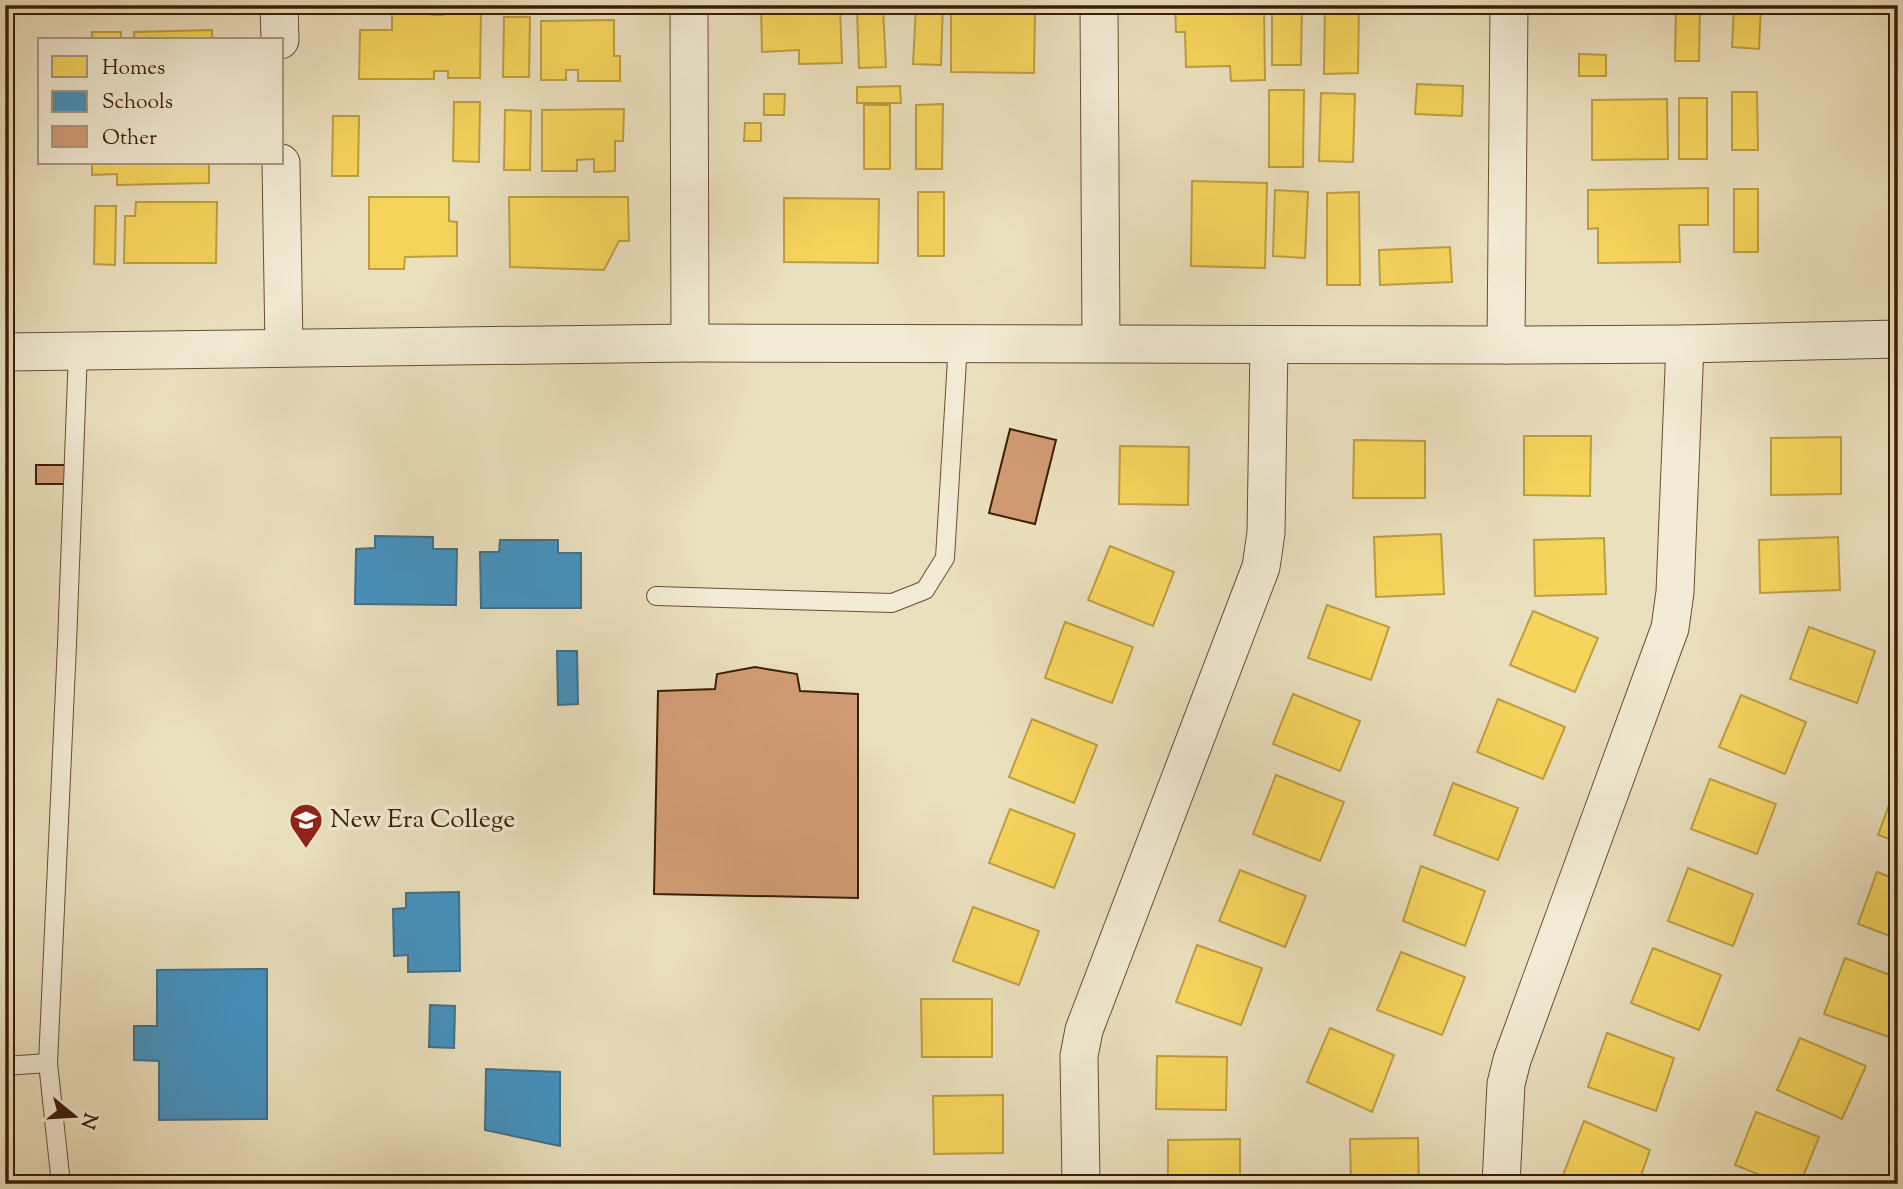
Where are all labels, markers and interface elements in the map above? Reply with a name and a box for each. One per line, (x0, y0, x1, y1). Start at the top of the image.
legend (38, 38, 284, 164)
text: Homes (102, 54, 165, 84)
text: Schools (102, 88, 173, 118)
text: Other (102, 124, 157, 154)
school or university icon: New Era College (287, 801, 325, 850)
place label: New Era College (330, 802, 515, 839)
north arrow (38, 1080, 108, 1150)
text: N (73, 1109, 103, 1132)

